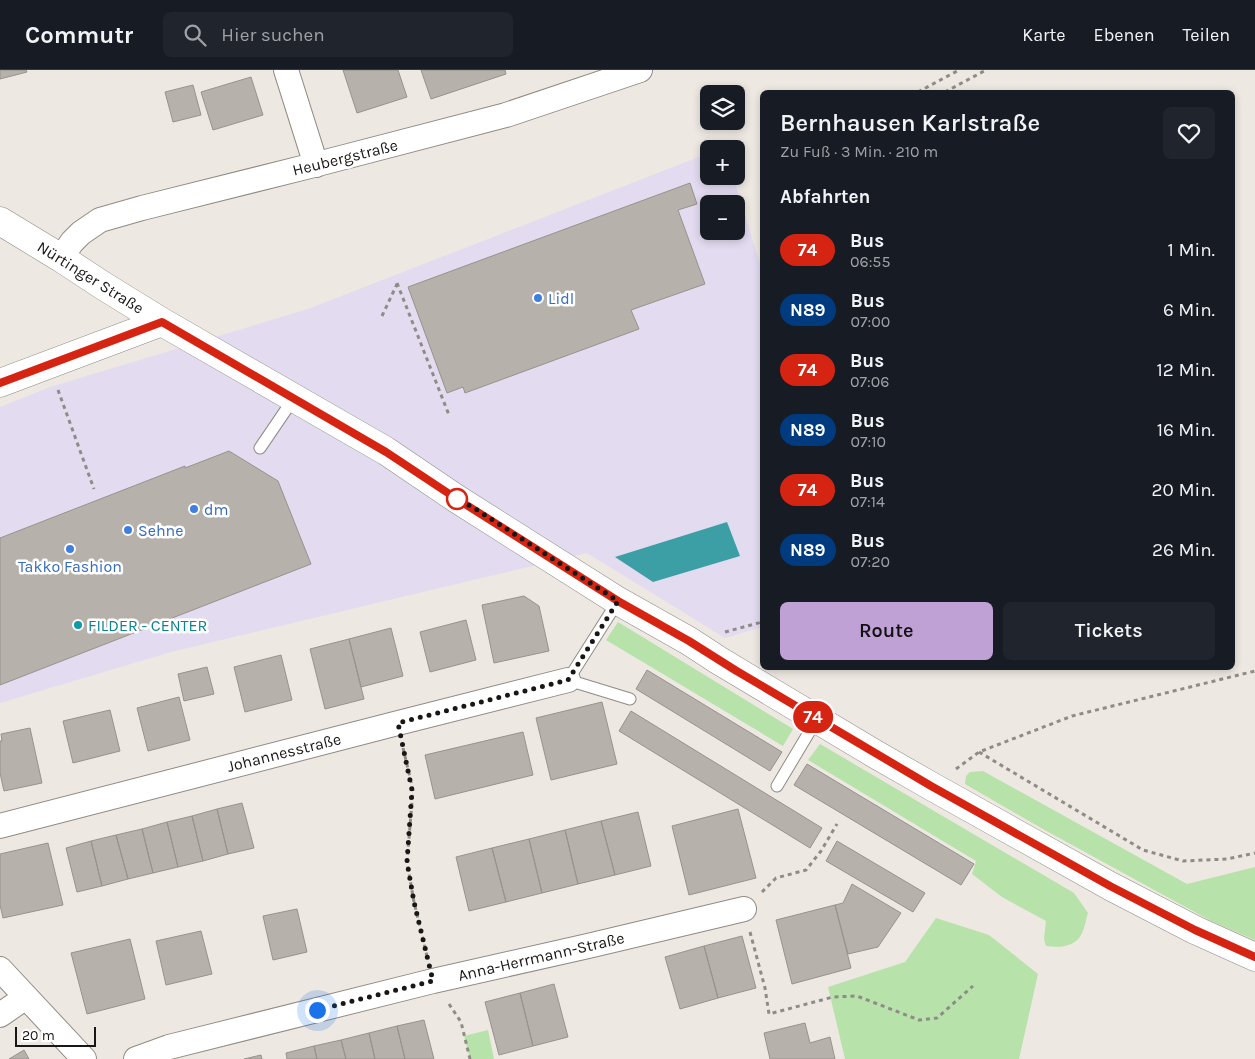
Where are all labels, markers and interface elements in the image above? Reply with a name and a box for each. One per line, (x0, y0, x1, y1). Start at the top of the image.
search box (163, 12, 513, 57)
text: Commutr (25, 21, 133, 49)
icon: search (181, 21, 209, 49)
text: Hier suchen (221, 24, 325, 46)
text: Karte (1022, 24, 1066, 46)
text: Ebenen (1094, 24, 1155, 46)
text: Teilen (1183, 24, 1230, 46)
map controls (700, 85, 745, 240)
button: layers (700, 85, 745, 130)
button: heart (1163, 107, 1215, 159)
text: Bernhausen Karlstraße (780, 109, 1040, 137)
street label: Heubergstraße (290, 135, 400, 180)
button: + (700, 140, 745, 185)
text: Zu Fuß · 3 Min. · 210 m (780, 142, 938, 161)
text: Abfahrten (780, 186, 870, 208)
button: − (700, 195, 745, 240)
text: Bus (850, 230, 884, 252)
street label: Nürtinger Straße (34, 237, 148, 318)
text: 74 (798, 239, 817, 261)
text: 1 Min. (1168, 239, 1215, 261)
text: 06:55 (850, 252, 890, 271)
place label: Lidl (548, 289, 574, 308)
text: Bus (851, 290, 885, 312)
marker: Lidl (532, 292, 544, 304)
text: N89 (790, 299, 826, 321)
text: 6 Min. (1163, 299, 1215, 321)
text: 07:00 (851, 312, 890, 331)
text: Bus (850, 350, 884, 372)
text: 74 (798, 359, 817, 381)
text: 12 Min. (1157, 359, 1215, 381)
text: 07:06 (850, 372, 889, 391)
text: Bus (851, 410, 885, 432)
text: N89 (790, 419, 826, 441)
text: 16 Min. (1157, 419, 1215, 441)
text: 07:10 (851, 432, 886, 451)
text: Bus (850, 470, 884, 492)
text: 74 (798, 479, 817, 501)
text: 20 Min. (1152, 479, 1215, 501)
unlabelled marker (446, 488, 468, 510)
text: 07:14 (850, 492, 885, 511)
place label: dm (204, 500, 228, 519)
marker: dm (188, 503, 200, 515)
place label: Sehne (138, 521, 183, 540)
marker: Sehne (122, 524, 134, 536)
text: Bus (851, 530, 885, 552)
text: N89 (790, 539, 826, 561)
text: 26 Min. (1152, 539, 1215, 561)
marker: Takko Fashion (64, 543, 76, 555)
text: 07:20 (851, 552, 890, 571)
place label: Takko Fashion (18, 557, 122, 576)
button: Route (780, 602, 993, 660)
button: Tickets (1003, 602, 1215, 660)
place label: FILDER - CENTER (88, 616, 207, 635)
marker: FILDER - CENTER (72, 619, 84, 631)
line badge: 74 (790, 701, 836, 733)
text: 74 (803, 706, 823, 728)
street label: Johannesstraße (225, 729, 343, 776)
street label: Anna-Herrmann-Straße (456, 928, 626, 985)
your location (305, 998, 330, 1023)
scale bar (15, 1024, 96, 1047)
text: 20 m (22, 1027, 55, 1044)

